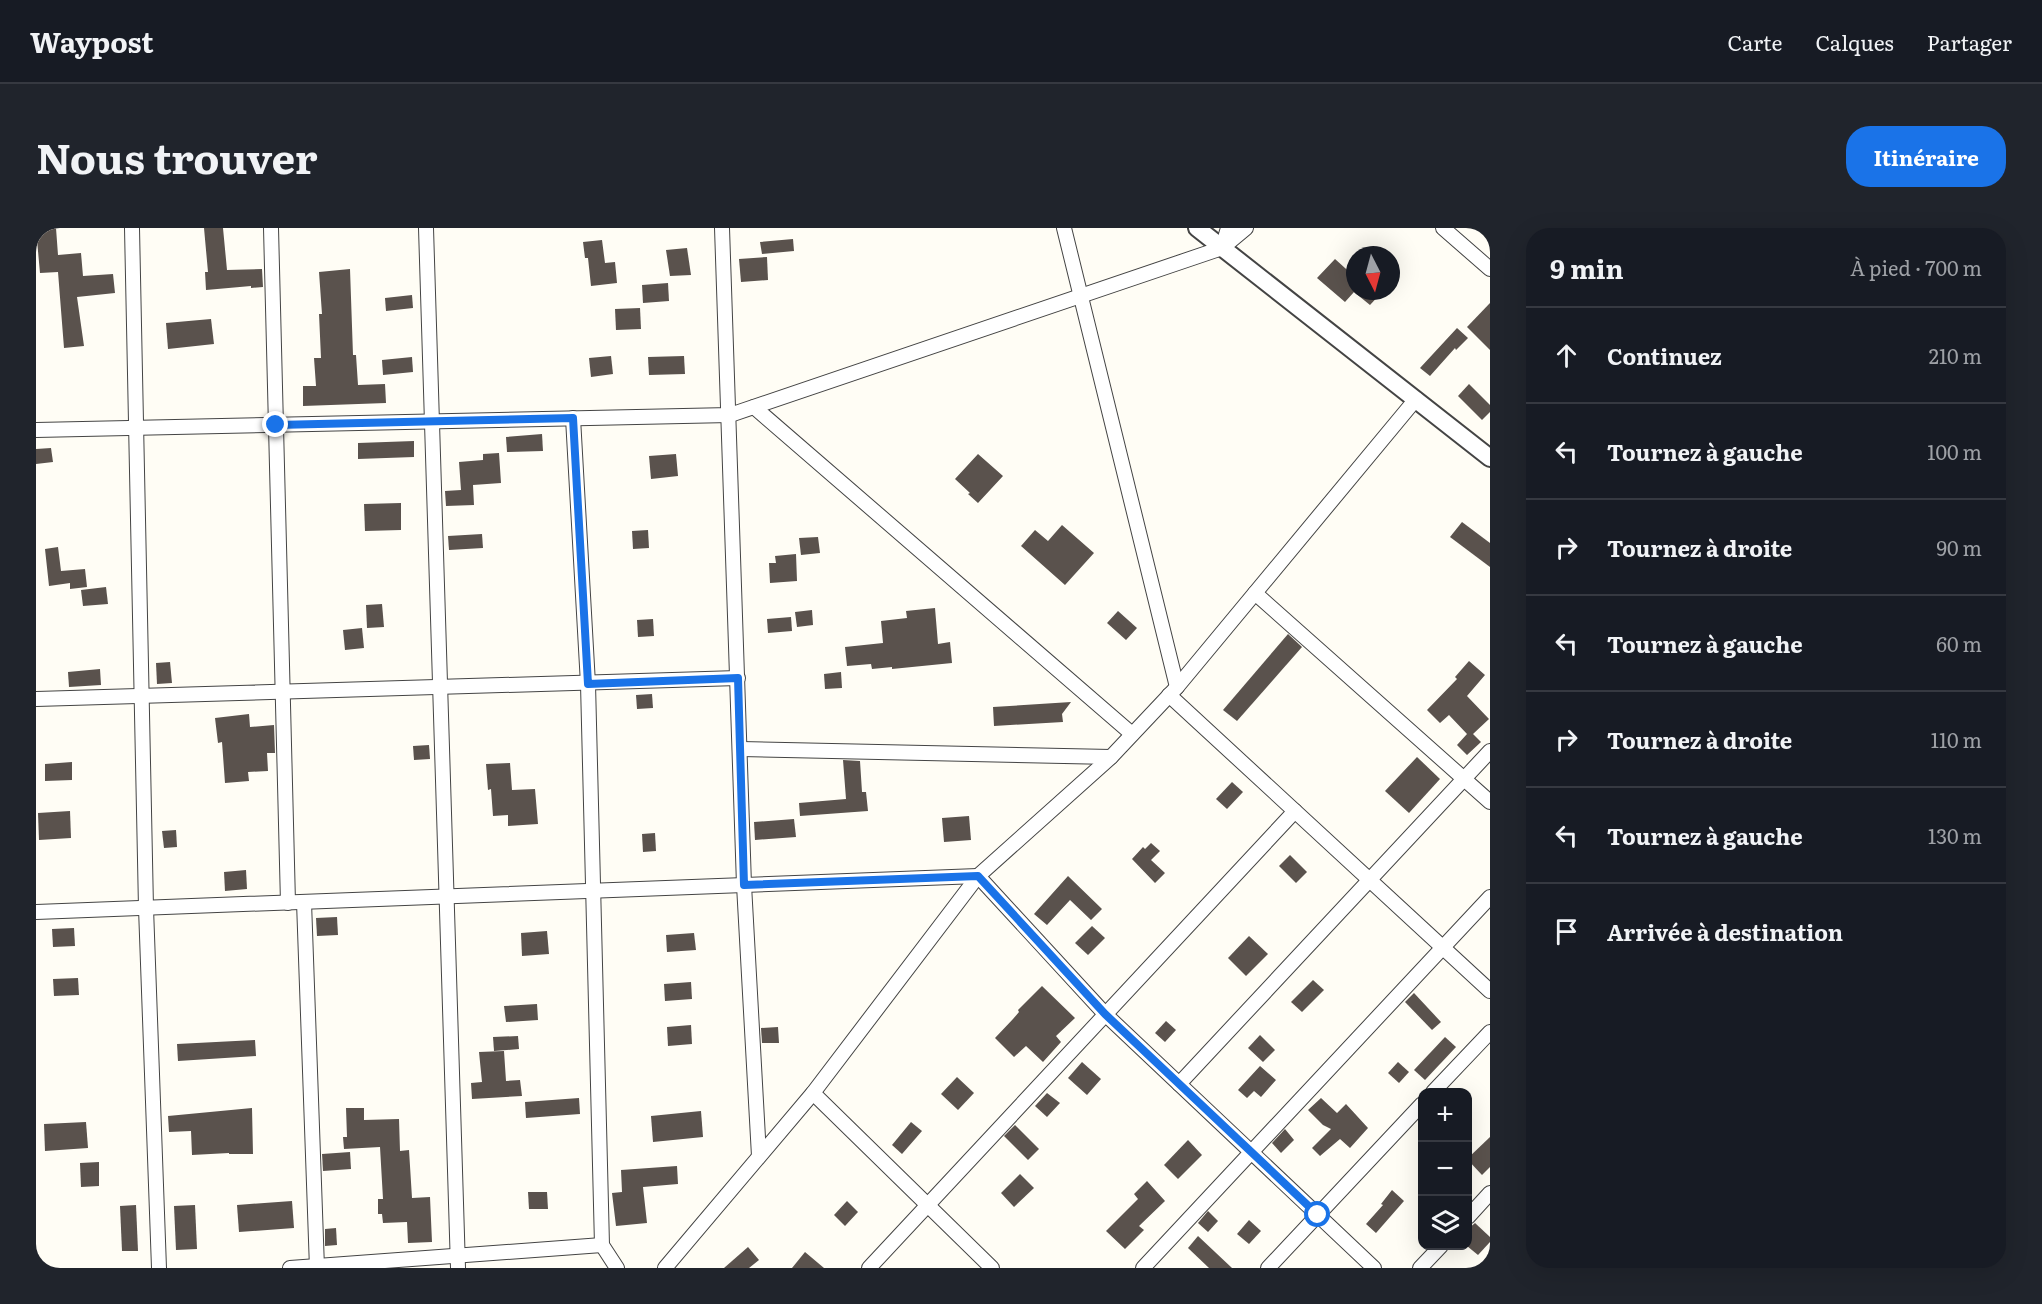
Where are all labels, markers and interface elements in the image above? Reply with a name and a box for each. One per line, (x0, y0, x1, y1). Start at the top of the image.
text: Waypost (30, 20, 154, 62)
text: Carte (1728, 26, 1782, 57)
text: Calques (1815, 26, 1894, 57)
text: Partager (1927, 26, 2012, 57)
text: Nous trouver (36, 125, 318, 187)
button: Itinéraire (1846, 126, 2006, 187)
north arrow (1346, 246, 1400, 300)
text: 9 min (1550, 248, 1624, 287)
text: À pied · 700 m (1850, 252, 1982, 282)
icon: ahead (1550, 339, 1583, 372)
text: Continuez (1607, 339, 1722, 372)
text: 210 m (1929, 340, 1982, 370)
route end (262, 411, 288, 437)
icon: left (1550, 435, 1583, 468)
text: Tournez à gauche (1607, 435, 1803, 468)
text: 100 m (1927, 436, 1982, 466)
icon: right (1550, 531, 1583, 564)
text: Tournez à droite (1607, 531, 1792, 564)
text: 90 m (1937, 532, 1982, 562)
icon: left (1550, 627, 1583, 660)
text: Tournez à gauche (1607, 627, 1803, 660)
text: 60 m (1936, 628, 1982, 658)
icon: right (1550, 723, 1583, 756)
text: Tournez à droite (1607, 723, 1792, 756)
text: 110 m (1931, 724, 1982, 754)
icon: left (1550, 819, 1583, 852)
text: Tournez à gauche (1607, 819, 1803, 852)
text: 130 m (1928, 820, 1982, 850)
icon: arrive (1550, 915, 1583, 948)
text: Arrivée à destination (1607, 915, 1843, 948)
map controls (1418, 1088, 1472, 1250)
button: + (1418, 1088, 1472, 1142)
button: − (1418, 1142, 1472, 1196)
button: layers (1418, 1196, 1472, 1250)
route start (1304, 1201, 1330, 1227)

